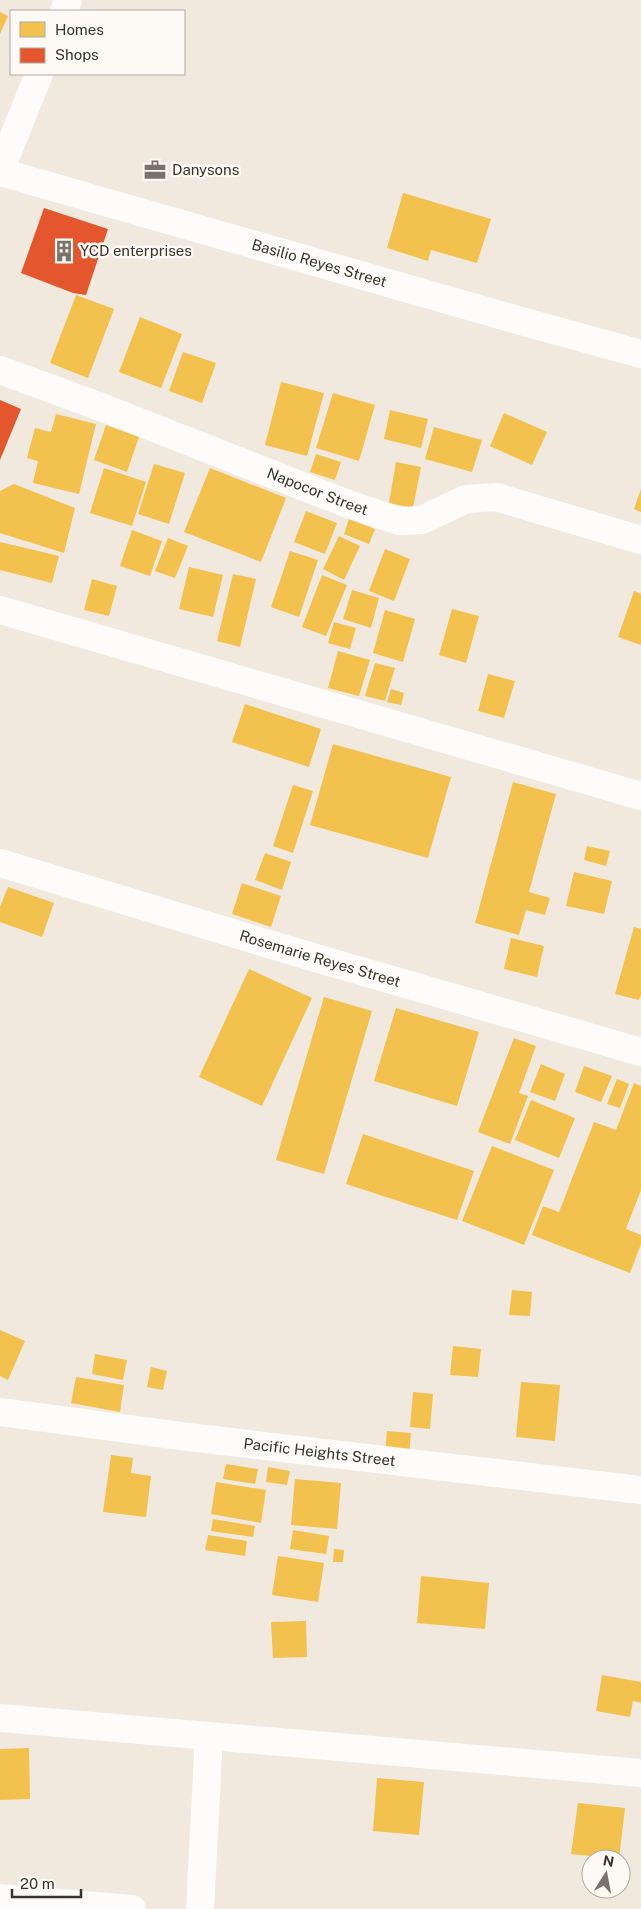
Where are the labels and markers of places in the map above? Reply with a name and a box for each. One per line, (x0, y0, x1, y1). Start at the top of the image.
office icon: Danysons (142, 157, 168, 183)
place label: Danysons (172, 161, 239, 178)
building icon: YCD enterprises (51, 238, 77, 264)
place label: YCD enterprises (80, 242, 192, 259)

